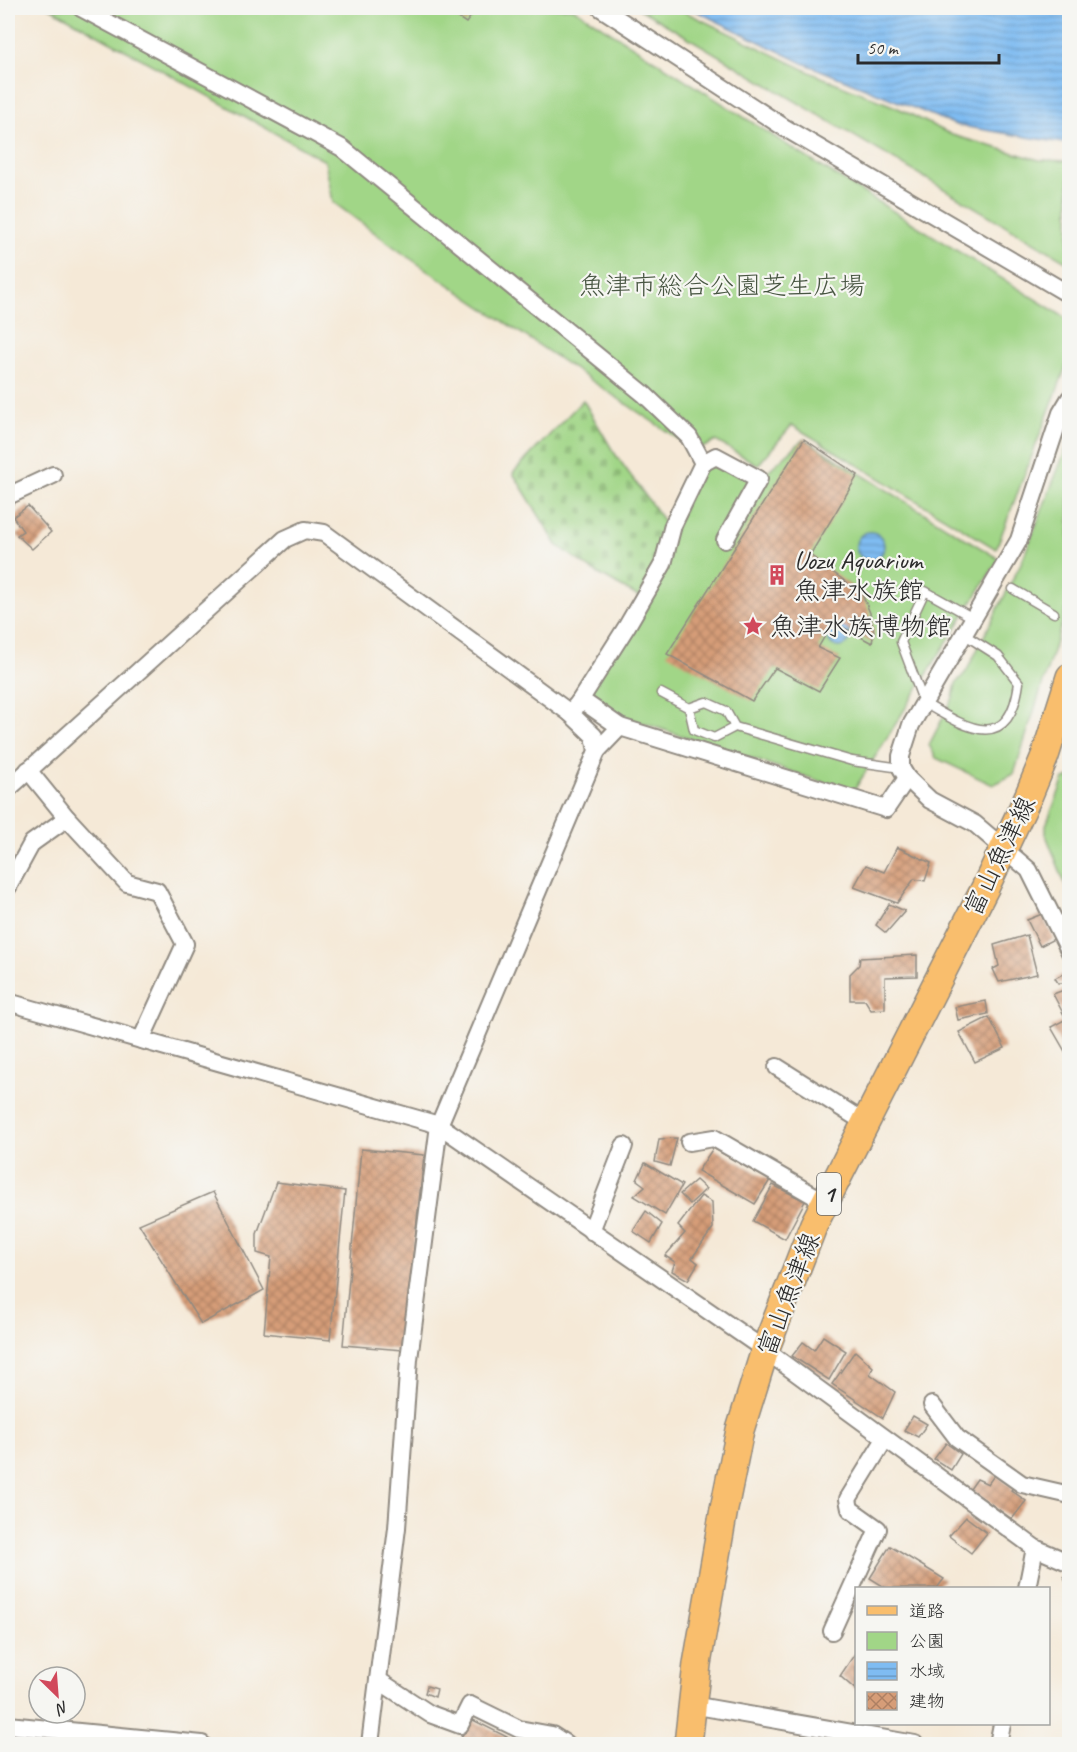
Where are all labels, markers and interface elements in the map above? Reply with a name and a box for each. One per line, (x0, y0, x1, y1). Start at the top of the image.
scale bar (858, 27, 999, 65)
text: 50 m (867, 37, 900, 59)
park label: 魚津市総合公園芝生広場 (579, 269, 865, 302)
place label: Uozu Aquarium 魚津水族館 (794, 544, 924, 607)
building icon: Uozu Aquarium 魚津水族館 (765, 563, 789, 587)
place label: 魚津水族博物館 (770, 610, 952, 643)
place icon: 魚津水族博物館 (741, 614, 765, 638)
street label: 富山魚津線 (956, 791, 1043, 922)
road number: 1 (817, 1173, 841, 1215)
street label: 富山魚津線 (750, 1228, 827, 1361)
legend (855, 1587, 1050, 1725)
text: 道路 (909, 1600, 945, 1622)
text: 公園 (909, 1630, 945, 1652)
text: 水域 (909, 1660, 945, 1682)
north arrow (27, 1665, 87, 1725)
text: 建物 (909, 1690, 945, 1712)
text: N (51, 1697, 72, 1720)

